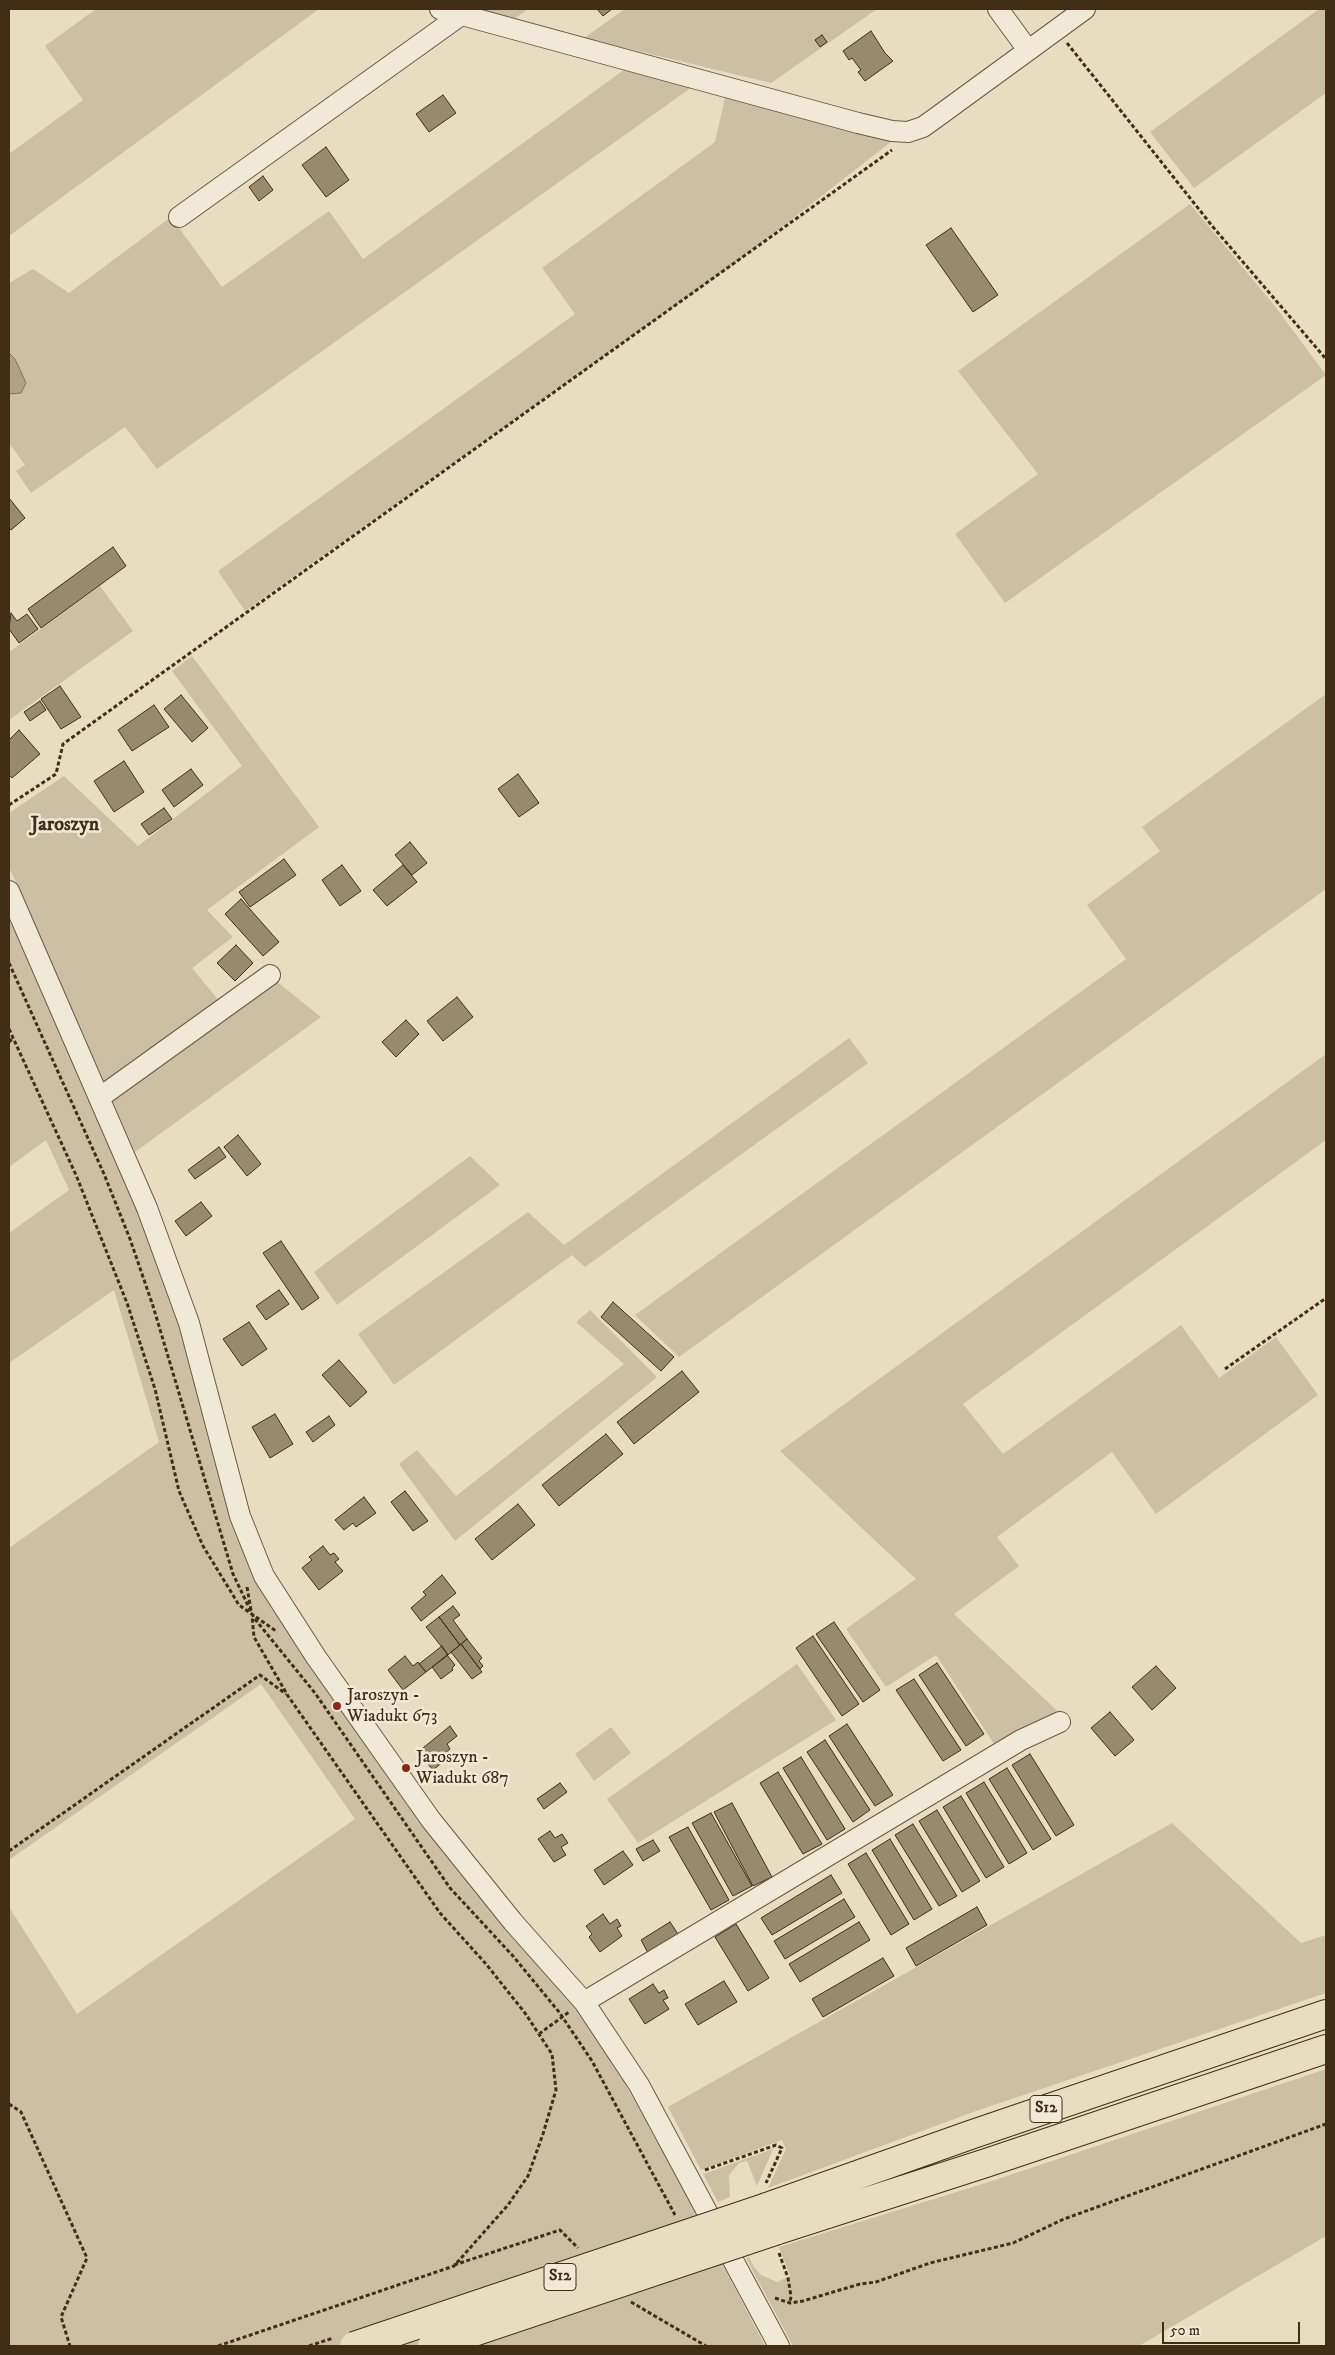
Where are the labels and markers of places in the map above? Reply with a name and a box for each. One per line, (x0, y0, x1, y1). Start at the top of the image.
place label: Jaroszyn - Wiadukt 673 (347, 1685, 437, 1728)
marker: Jaroszyn - Wiadukt 673 (331, 1700, 343, 1712)
place label: Jaroszyn - Wiadukt 687 (416, 1747, 509, 1790)
marker: Jaroszyn - Wiadukt 687 (400, 1762, 412, 1774)

